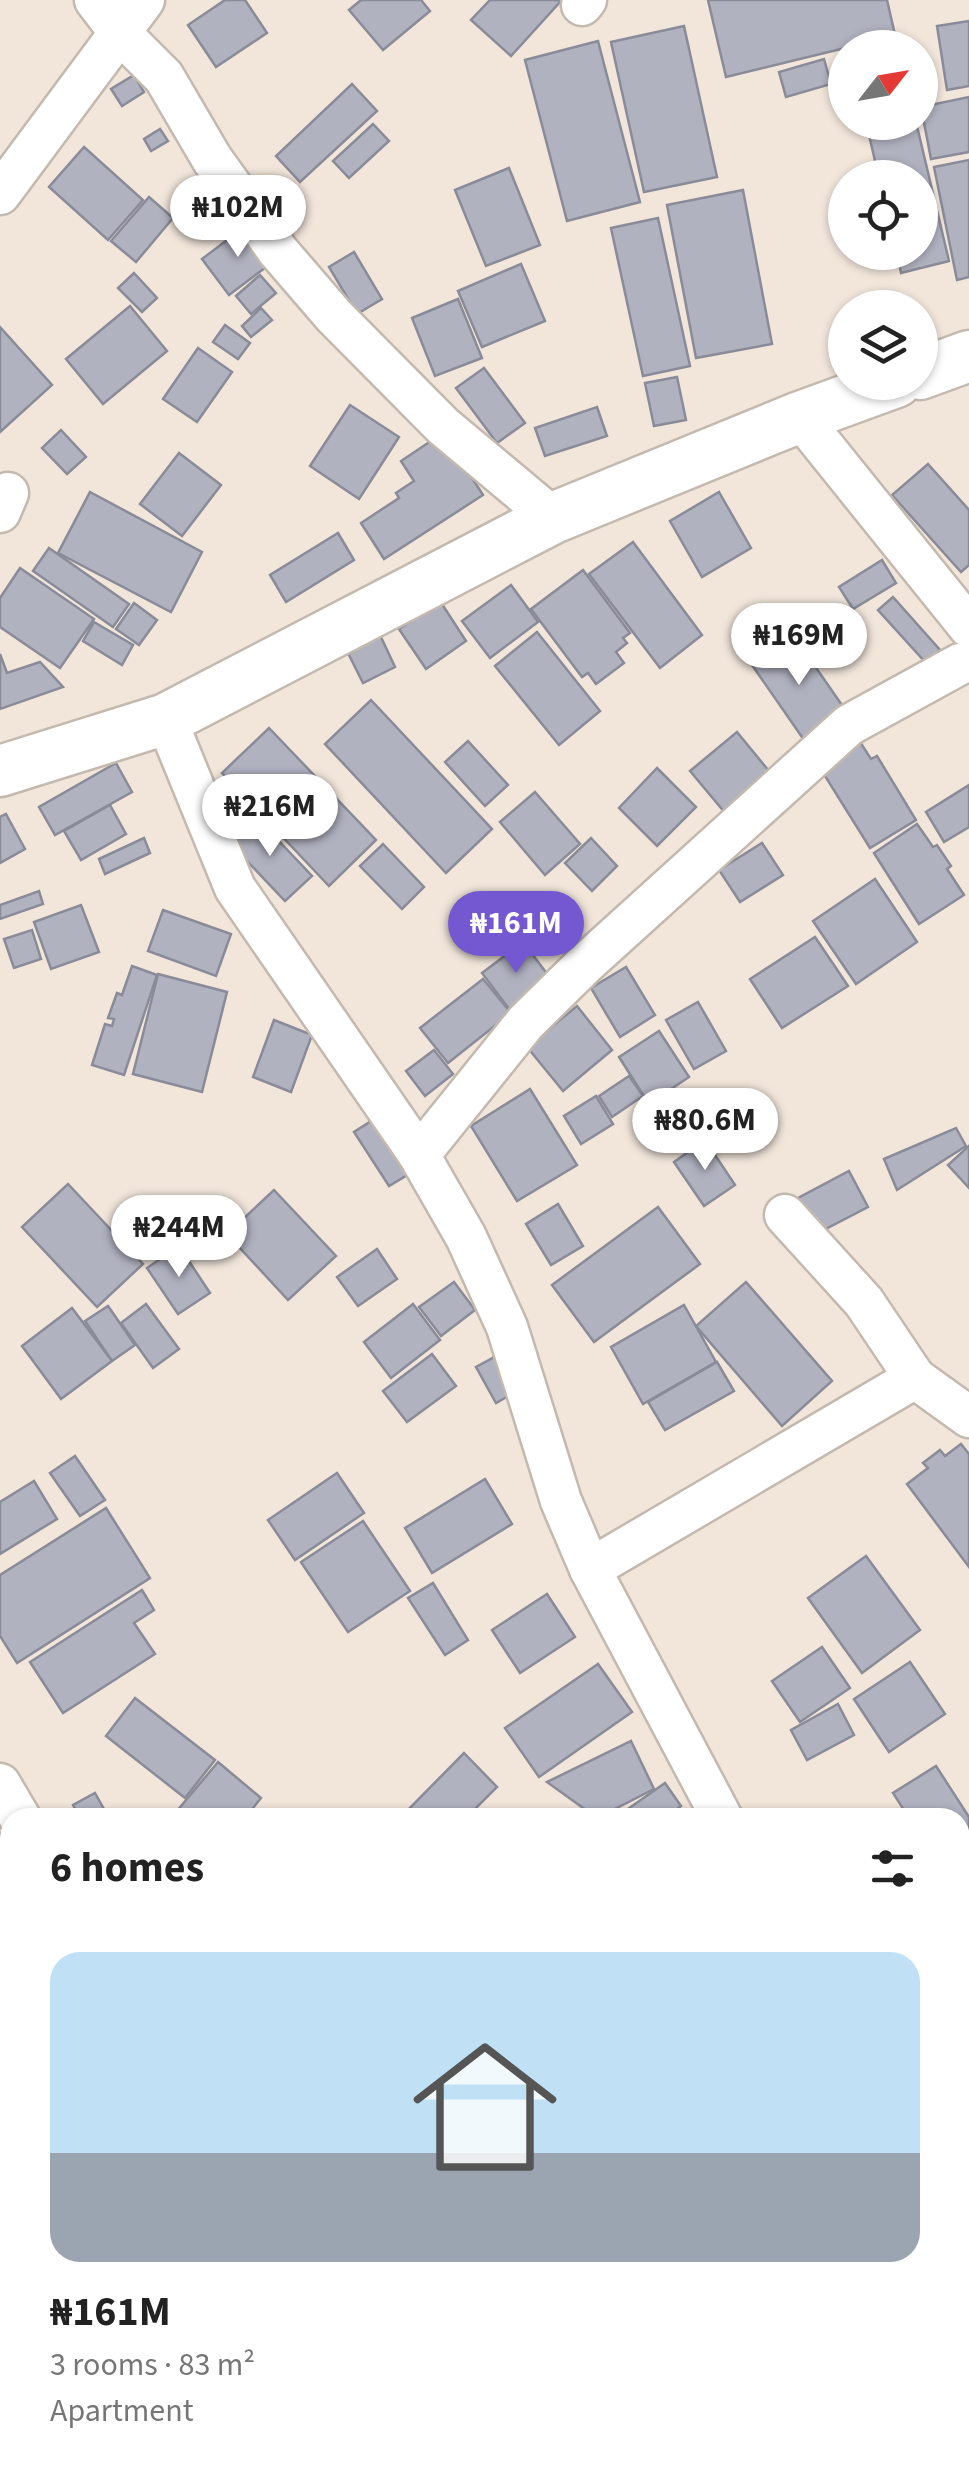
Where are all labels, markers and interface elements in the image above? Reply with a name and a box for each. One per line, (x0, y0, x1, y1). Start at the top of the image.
north arrow (828, 30, 938, 140)
map controls (828, 30, 938, 400)
button: locate (828, 160, 938, 270)
pin: ₦102M (168, 175, 308, 260)
text: ₦102M (192, 184, 284, 230)
button: layers (828, 290, 938, 400)
pin: ₦169M (729, 603, 869, 688)
text: ₦169M (753, 612, 845, 658)
pin: ₦216M (200, 774, 340, 859)
text: ₦216M (224, 783, 316, 829)
pin: ₦161M (446, 891, 586, 976)
text: ₦161M (470, 900, 562, 946)
pin: ₦80.6M (624, 1088, 786, 1173)
text: ₦80.6M (654, 1097, 756, 1143)
pin: ₦244M (109, 1195, 249, 1280)
text: ₦244M (133, 1204, 225, 1250)
text: 6 homes (50, 1838, 204, 1898)
icon: filters (865, 1841, 920, 1896)
icon: home (395, 2017, 575, 2197)
text: ₦161M (50, 2282, 171, 2342)
text: 3 rooms · 83 m² (50, 2342, 255, 2388)
text: Apartment (50, 2388, 193, 2434)

